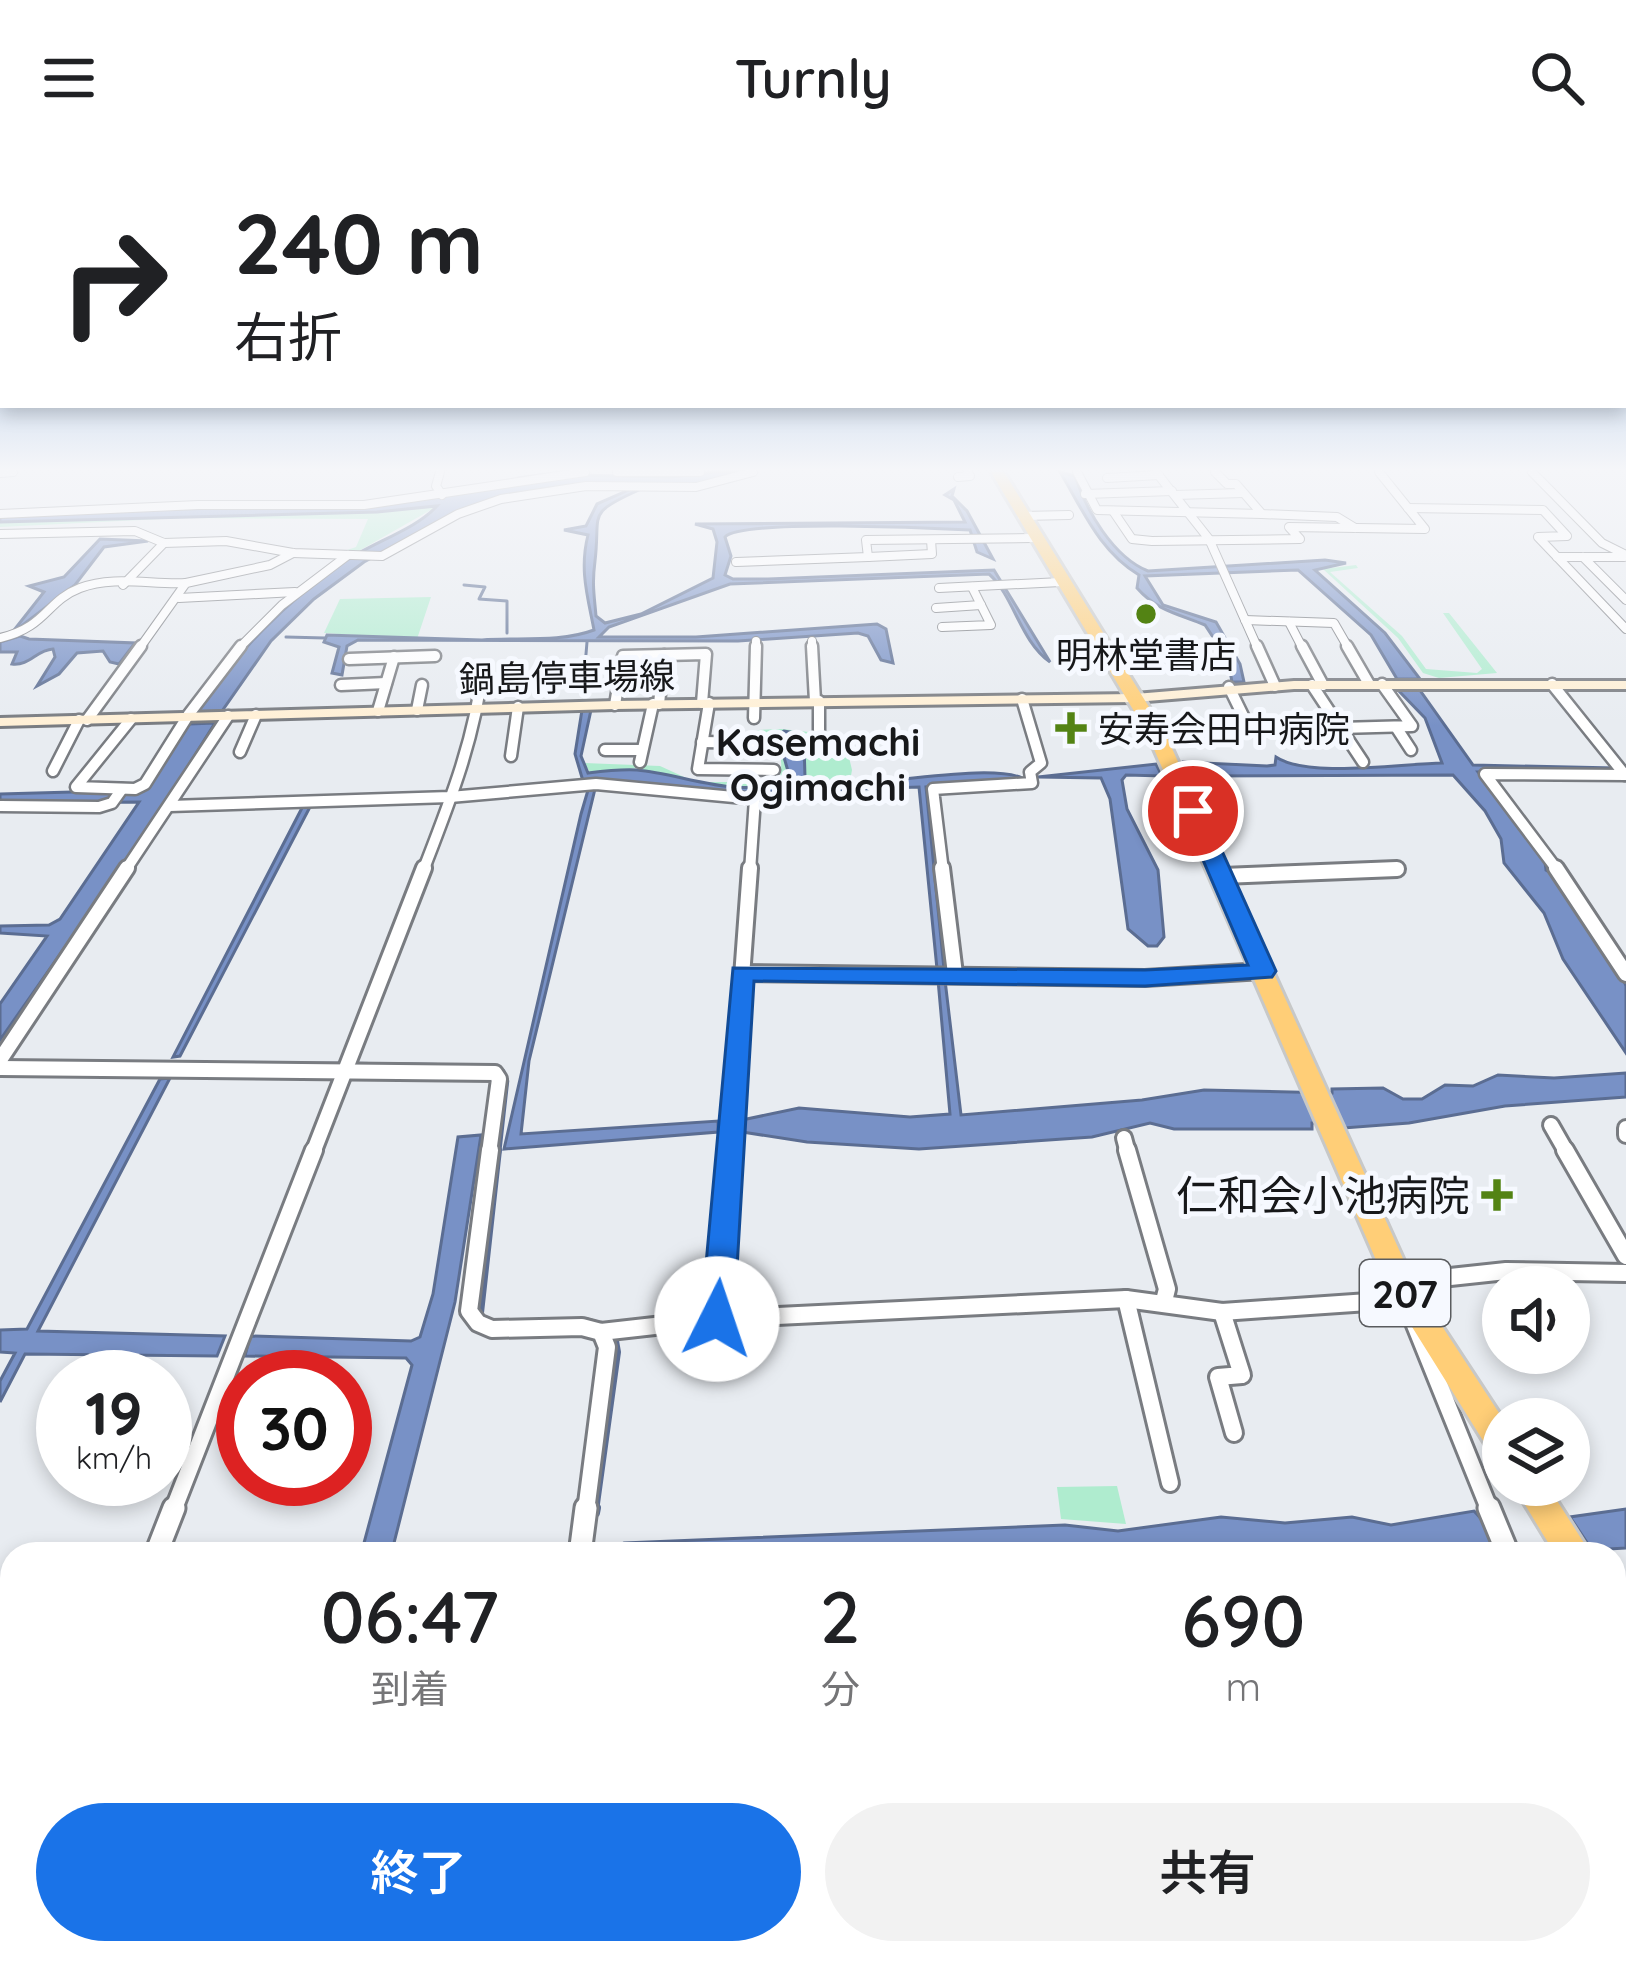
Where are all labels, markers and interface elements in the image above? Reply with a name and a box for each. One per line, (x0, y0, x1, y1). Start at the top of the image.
text: Turnly (734, 44, 892, 112)
icon: menu (36, 45, 102, 111)
icon: search (1524, 45, 1590, 111)
text: 240 m (234, 190, 484, 295)
icon: right (36, 204, 192, 360)
text: 右折 (234, 303, 342, 371)
marker: 明林堂書店 (1133, 601, 1159, 627)
place label: 明林堂書店 (1056, 632, 1236, 677)
street label: 鍋島停車場線 (459, 653, 675, 701)
place label: 安寿会田中病院 (1098, 706, 1350, 751)
marker: 安寿会田中病院 (1055, 712, 1087, 744)
district label: Kasemachi Ogimachi (716, 717, 920, 811)
pin (1142, 760, 1244, 862)
icon: arrive (1160, 778, 1226, 844)
place label: 仁和会小池病院 (1176, 1169, 1470, 1222)
marker: 仁和会小池病院 (1481, 1179, 1513, 1211)
position arrow (654, 1256, 780, 1382)
road number: 207 (1360, 1260, 1450, 1326)
map controls (1482, 1266, 1590, 1506)
button: sound (1482, 1266, 1590, 1374)
speed limit sign: 30 (216, 1350, 372, 1506)
text: 19 (85, 1375, 143, 1450)
button: layers (1482, 1398, 1590, 1506)
text: km/h (76, 1439, 152, 1477)
text: 06:47 (321, 1571, 499, 1661)
text: 2 (820, 1571, 860, 1661)
text: 690 (1181, 1575, 1305, 1665)
text: m (1225, 1662, 1261, 1711)
text: 到着 (371, 1664, 449, 1713)
text: 分 (821, 1664, 860, 1713)
button: 終了 (36, 1803, 801, 1941)
button: 共有 (825, 1803, 1590, 1941)

